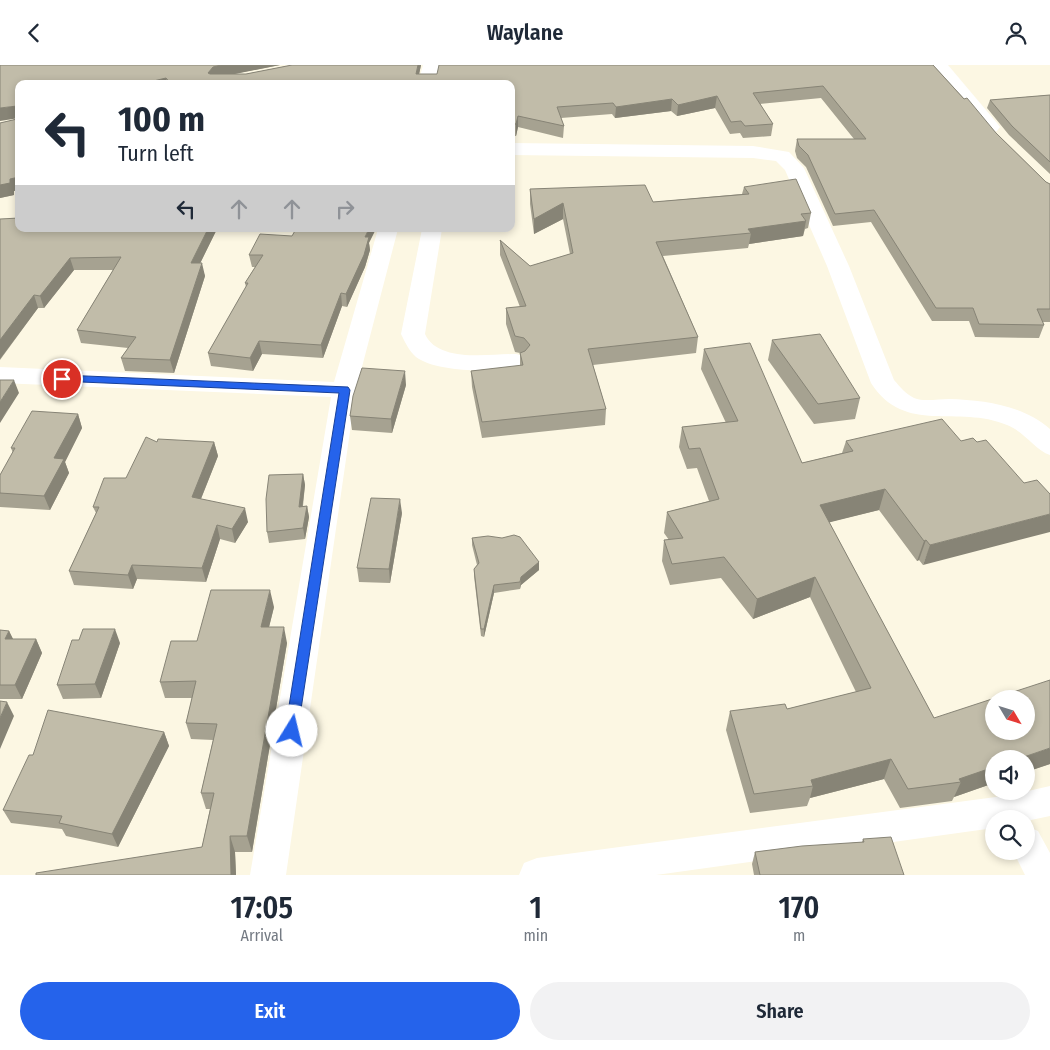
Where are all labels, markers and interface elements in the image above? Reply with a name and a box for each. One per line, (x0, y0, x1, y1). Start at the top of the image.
icon: back (20, 19, 48, 47)
text: Waylane (487, 19, 563, 46)
icon: person (1002, 19, 1030, 47)
text: 100 m (118, 98, 205, 140)
icon: left (35, 100, 100, 165)
text: Turn left (118, 140, 194, 167)
icon: left (172, 195, 200, 223)
icon: ahead (225, 195, 253, 223)
icon: ahead (278, 195, 306, 223)
icon: right (331, 195, 359, 223)
pin (41, 358, 83, 400)
icon: arrive (48, 365, 76, 393)
north arrow (985, 690, 1035, 740)
map controls (985, 690, 1035, 860)
position arrow (265, 704, 317, 756)
button: sound (985, 750, 1035, 800)
button: search (985, 810, 1035, 860)
text: 17:05 (230, 890, 293, 926)
text: 1 (530, 890, 542, 926)
text: 170 (779, 890, 820, 926)
text: Arrival (240, 926, 283, 945)
text: min (523, 926, 548, 945)
text: m (793, 926, 805, 945)
button: Exit (20, 982, 520, 1040)
button: Share (530, 982, 1030, 1040)

